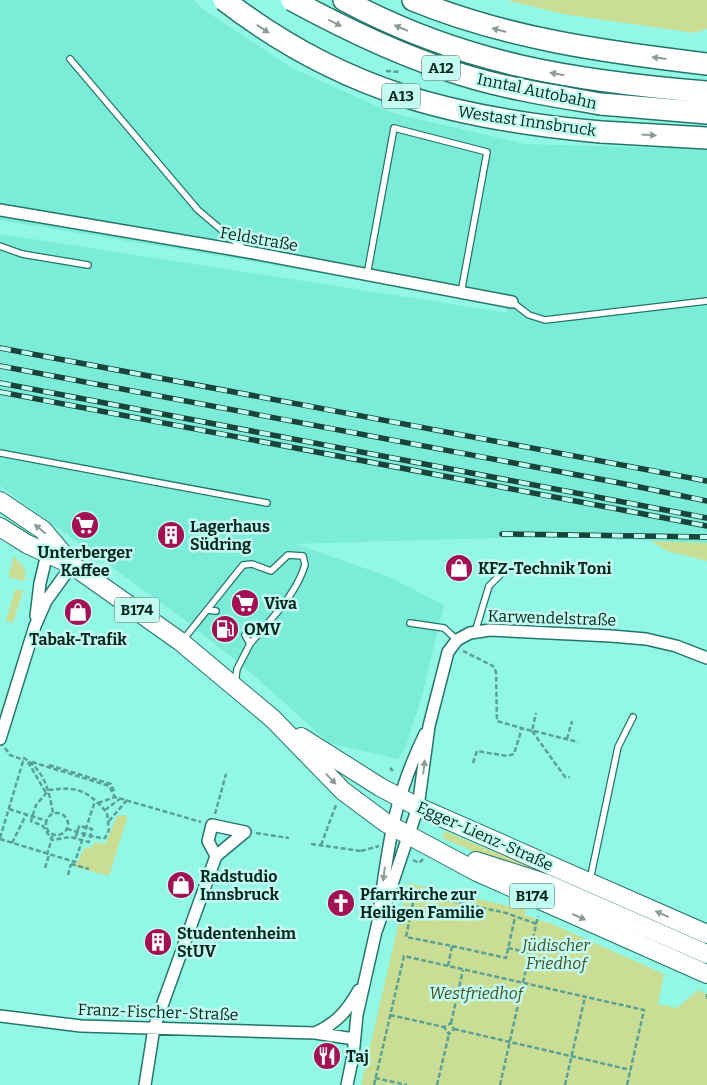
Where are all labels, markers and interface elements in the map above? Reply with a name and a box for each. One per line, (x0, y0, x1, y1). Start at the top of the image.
one-way arrow (328, 19, 343, 27)
one-way arrow (257, 24, 270, 34)
one-way arrow (394, 24, 408, 32)
one-way arrow (491, 26, 506, 34)
one-way arrow (650, 54, 666, 62)
road number: A12 (422, 56, 460, 80)
street label: Inntal Autobahn (475, 69, 599, 113)
one-way arrow (548, 69, 564, 77)
road number: A13 (382, 84, 420, 108)
street label: Westast Innsbruck (457, 102, 597, 140)
one-way arrow (641, 131, 657, 139)
street label: Feldstraße (219, 223, 299, 255)
supermarket icon: Unterberger Kaffee (70, 510, 100, 540)
place label: Lagerhaus Südring (190, 517, 270, 554)
building icon: Lagerhaus Südring (156, 520, 186, 550)
one-way arrow (33, 523, 46, 534)
place label: Unterberger Kaffee (38, 543, 133, 580)
shop icon: KFZ-Technik Toni (444, 553, 474, 583)
place label: KFZ-Technik Toni (478, 559, 612, 578)
supermarket icon: Viva (230, 588, 260, 618)
place label: Viva (264, 594, 297, 613)
shop icon: Tabak-Trafik (63, 597, 93, 627)
road number: B174 (114, 598, 160, 622)
street label: Karwendelstraße (487, 606, 617, 630)
fuel station icon: OMV (210, 614, 240, 644)
place label: OMV (244, 620, 281, 639)
place label: Tabak-Trafik (29, 630, 127, 649)
one-way arrow (420, 758, 428, 774)
one-way arrow (325, 773, 337, 785)
street label: Egger-Lienz-Straße (414, 797, 556, 875)
place label: Radstudio Innsbruck (200, 867, 279, 904)
one-way arrow (380, 867, 388, 883)
shop icon: Radstudio Innsbruck (166, 870, 196, 900)
road number: B174 (510, 884, 554, 908)
place label: Pfarrkirche zur Heiligen Familie (360, 885, 484, 922)
church icon: Pfarrkirche zur Heiligen Familie (326, 888, 356, 918)
one-way arrow (655, 910, 669, 918)
one-way arrow (572, 914, 586, 922)
place label: Studentenheim StUV (177, 924, 297, 961)
building icon: Studentenheim StUV (143, 927, 173, 957)
park label: Jüdischer Friedhof (520, 936, 591, 973)
park label: Westfriedhof (429, 984, 526, 1003)
street label: Franz-Fischer-Straße (77, 1000, 239, 1024)
restaurant icon: Taj (312, 1041, 342, 1071)
place label: Taj (346, 1047, 369, 1066)

